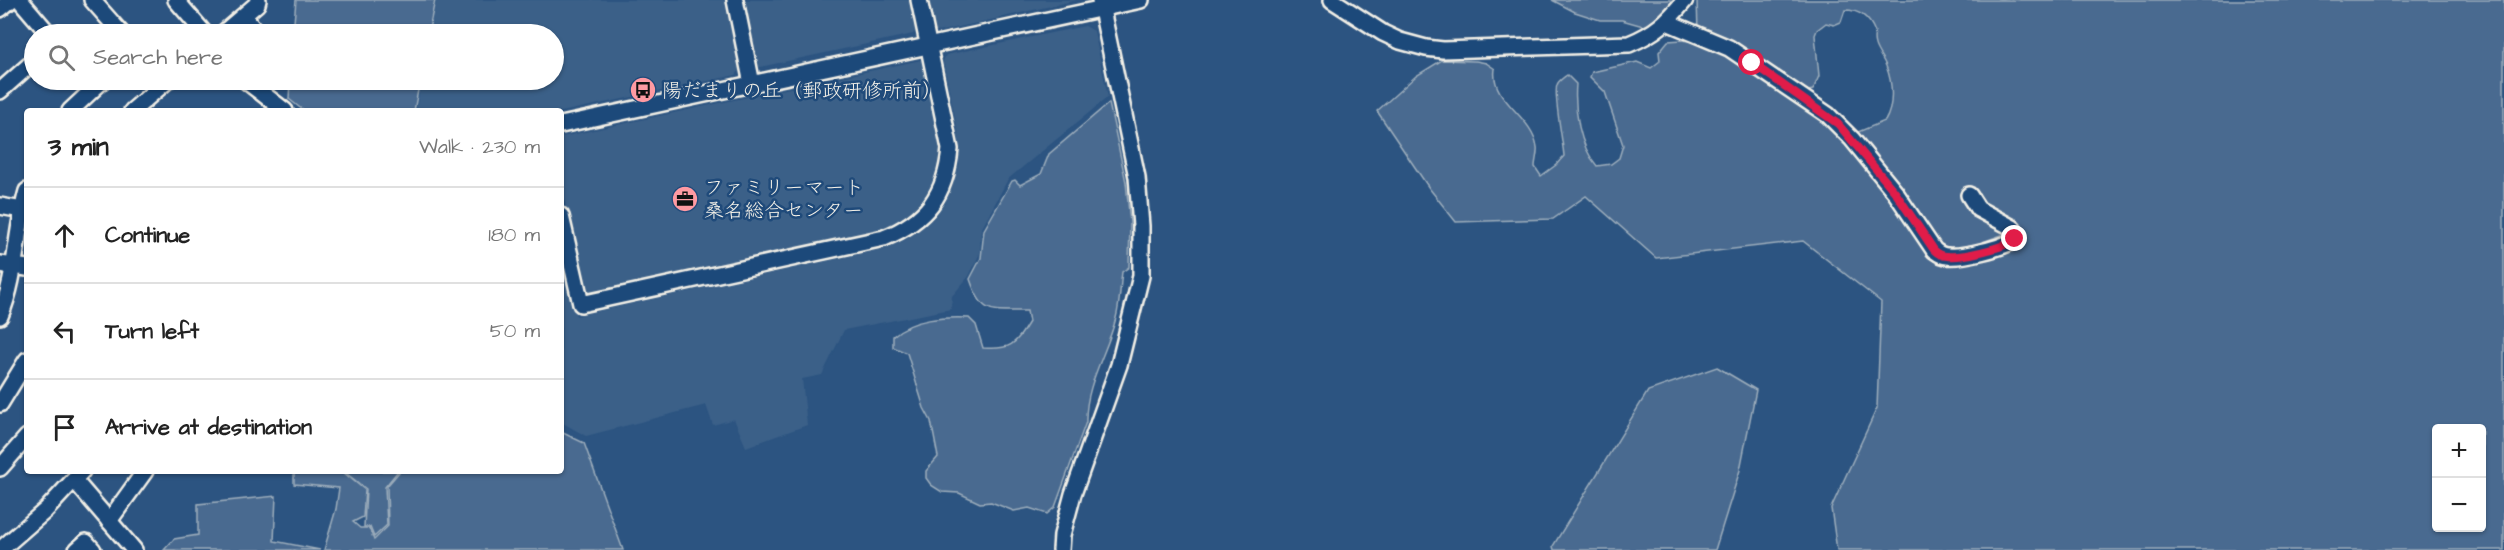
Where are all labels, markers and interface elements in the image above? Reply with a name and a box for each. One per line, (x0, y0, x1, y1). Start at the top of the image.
search box (24, 24, 564, 90)
icon: search (45, 41, 78, 74)
text: Search here (93, 42, 223, 73)
route start (1738, 49, 1764, 75)
bus stop icon: 陽だまりの丘（郵政研修所前） (628, 75, 658, 105)
place label: 陽だまりの丘（郵政研修所前） (662, 77, 942, 105)
text: 3 min (48, 129, 109, 165)
text: Walk · 230 m (419, 133, 540, 161)
place label: ファミリーマート 桑名総合センター (704, 174, 864, 225)
office icon: ファミリーマート 桑名総合センター (670, 184, 700, 214)
icon: ahead (48, 219, 81, 252)
text: Continue (105, 220, 190, 251)
text: 180 m (488, 221, 540, 249)
route end (2001, 225, 2027, 251)
icon: left (48, 315, 81, 348)
text: Turn left (105, 316, 199, 347)
text: 50 m (490, 317, 540, 345)
icon: arrive (48, 411, 81, 444)
text: Arrive at destination (105, 412, 312, 443)
map controls (2432, 424, 2486, 532)
button: + (2432, 424, 2486, 478)
button: − (2432, 478, 2486, 532)

